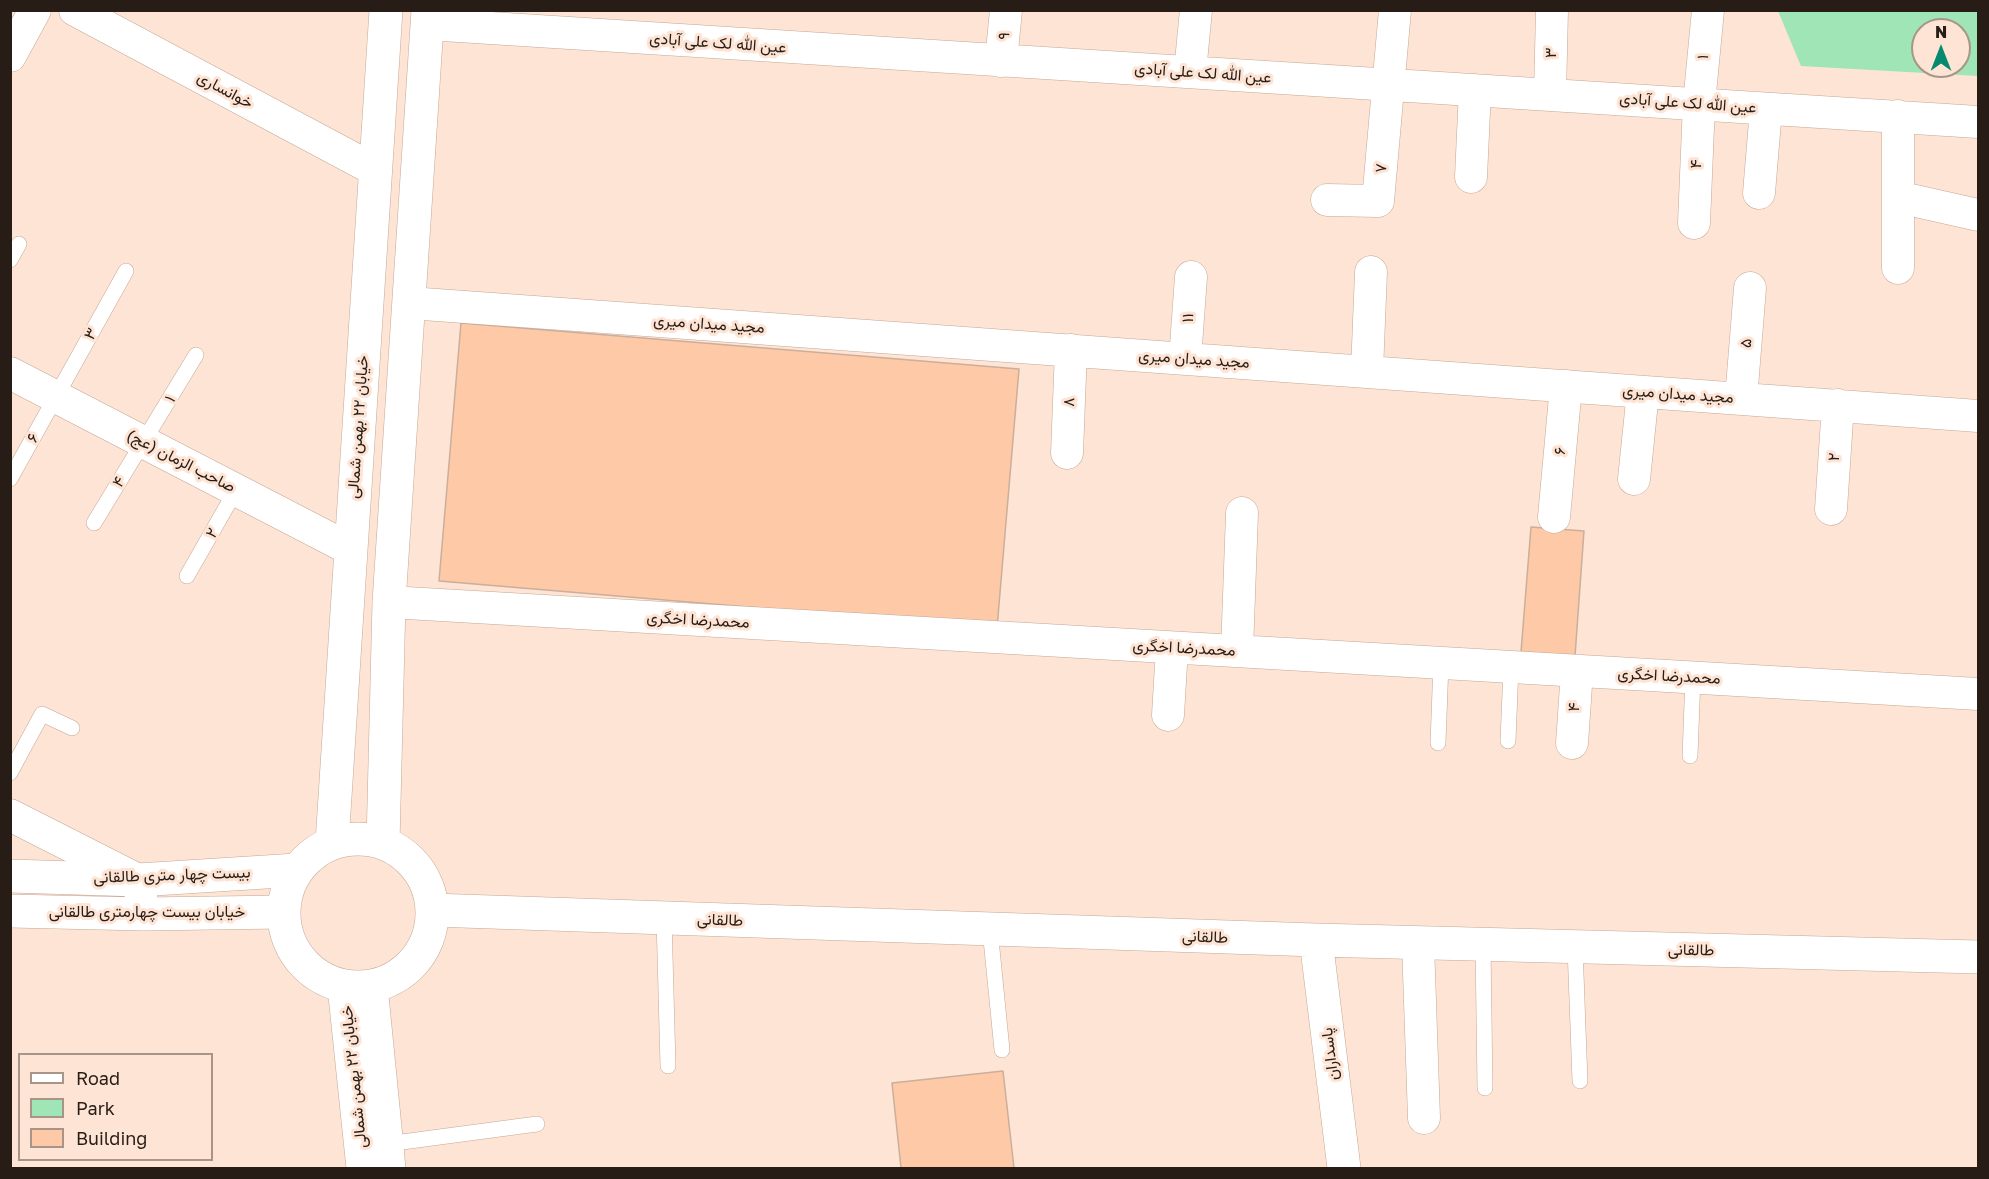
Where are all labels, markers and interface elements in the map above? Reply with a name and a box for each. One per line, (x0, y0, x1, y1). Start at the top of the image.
north arrow (1911, 18, 1971, 78)
text: N (1935, 22, 1947, 42)
street label: عین الله لک علی آبادی (649, 29, 787, 57)
street label: ۹ (994, 31, 1014, 41)
street label: ۳ (1541, 48, 1561, 58)
street label: ۱ (1693, 54, 1713, 60)
street label: عین الله لک علی آبادی (1134, 59, 1272, 87)
street label: خوانساری (194, 67, 256, 113)
street label: عین الله لک علی آبادی (1619, 89, 1757, 117)
street label: ۴ (1686, 159, 1706, 169)
street label: ۷ (1371, 162, 1391, 174)
street label: مجید میدان میری (653, 311, 765, 337)
street label: ۱۱ (1178, 313, 1198, 323)
street label: ۳ (80, 325, 102, 343)
street label: ۵ (1736, 337, 1756, 349)
street label: مجید میدان میری (1138, 346, 1250, 372)
street label: خیابان ۲۲ بهمن شمالی (343, 355, 373, 499)
street label: مجید میدان میری (1622, 381, 1734, 407)
street label: ۱ (161, 392, 179, 406)
street label: ۸ (1059, 397, 1079, 407)
street label: صاحب الزمان (عج) (123, 425, 239, 497)
street label: ۶ (23, 430, 43, 446)
street label: ۶ (1550, 446, 1570, 456)
street label: ۲ (1824, 452, 1844, 462)
street label: ۴ (108, 473, 130, 491)
street label: ۲ (202, 525, 222, 541)
street label: محمدرضا اخگری (646, 608, 750, 632)
street label: محمدرضا اخگری (1132, 636, 1236, 660)
street label: محمدرضا اخگری (1617, 664, 1721, 688)
street label: ۴ (1564, 702, 1584, 712)
street label: بیست چهار متری طالقانی (93, 863, 251, 887)
street label: خیابان بیست چهارمتری طالقانی (49, 902, 245, 922)
street label: طالقانی (697, 910, 743, 930)
street label: طالقانی (1182, 927, 1228, 947)
street label: طالقانی (1668, 940, 1714, 960)
street label: خیابان ۲۲ بهمن شمالی (337, 1005, 371, 1149)
street label: پاسداران (1317, 1027, 1343, 1081)
legend (18, 1053, 213, 1161)
text: Road (76, 1067, 120, 1089)
text: Park (76, 1097, 115, 1119)
text: Building (76, 1127, 147, 1149)

